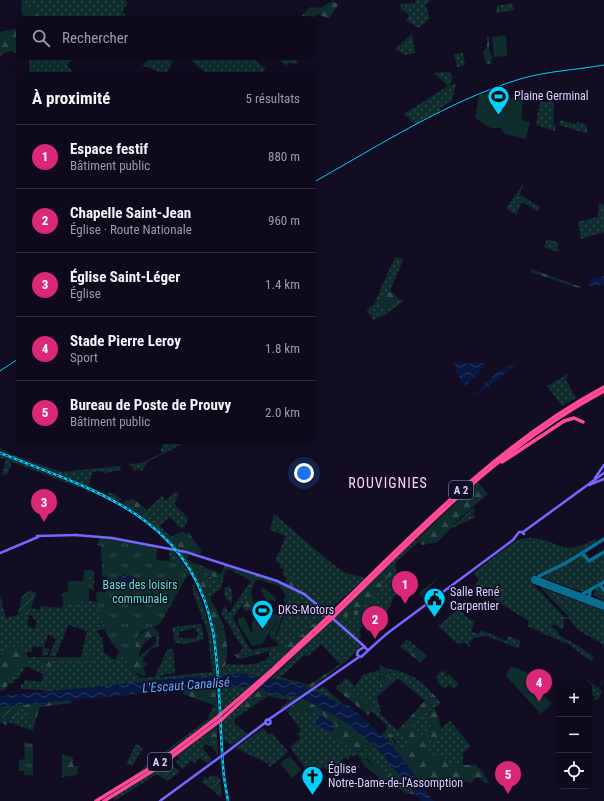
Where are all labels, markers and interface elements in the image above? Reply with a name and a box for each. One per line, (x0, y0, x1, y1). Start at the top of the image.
search box (16, 16, 316, 60)
icon: search (30, 27, 52, 49)
text: Rechercher (62, 29, 128, 47)
sports icon: Plaine Germinal (485, 83, 511, 116)
text: À proximité (32, 88, 110, 108)
place label: Plaine Germinal (514, 89, 589, 103)
text: 5 résultats (246, 91, 300, 106)
text: Espace festif (70, 140, 148, 158)
text: 1 (42, 149, 48, 164)
text: 880 m (268, 149, 300, 164)
text: Bâtiment public (70, 158, 150, 173)
text: Chapelle Saint-Jean (70, 204, 191, 222)
text: 2 (42, 213, 48, 228)
text: 960 m (268, 213, 300, 228)
text: Église · Route Nationale (70, 222, 192, 237)
text: Église Saint-Léger (70, 268, 180, 286)
text: 3 (42, 277, 48, 292)
text: 1.4 km (265, 277, 300, 292)
text: Église (70, 286, 101, 301)
text: Stade Pierre Leroy (70, 332, 181, 350)
text: 4 (42, 341, 48, 356)
text: 1.8 km (265, 341, 300, 356)
text: Sport (70, 350, 98, 365)
text: Bureau de Poste de Prouvy (70, 396, 231, 414)
text: 5 (42, 405, 48, 420)
text: 2.0 km (265, 405, 300, 420)
text: Bâtiment public (70, 414, 150, 429)
your location (294, 463, 314, 483)
district label: ROUVIGNIES (348, 475, 428, 491)
road number: A 2 (449, 481, 473, 499)
pin: 3 (31, 489, 57, 522)
pin: 1 (392, 571, 418, 604)
park label: Base des loisirs communale (103, 578, 177, 606)
place label: Salle René Carpentier (450, 585, 500, 613)
public building icon: Salle René Carpentier (422, 586, 448, 619)
sports icon: DKS-Motors (249, 597, 275, 630)
place label: DKS-Motors (278, 603, 334, 617)
pin: 2 (362, 606, 388, 639)
pin: 4 (526, 669, 552, 702)
water label: L'Escaut Canalisé (142, 674, 230, 696)
map controls (556, 681, 592, 789)
button: + (556, 681, 592, 717)
button: − (556, 717, 592, 753)
road number: A 2 (148, 753, 172, 771)
button: locate (556, 753, 592, 789)
place label: Église Notre-Dame-de-l'Assomption (328, 761, 463, 790)
pin: 5 (495, 761, 521, 794)
church icon: Église Notre-Dame-de-l'Assomption (300, 763, 326, 796)

